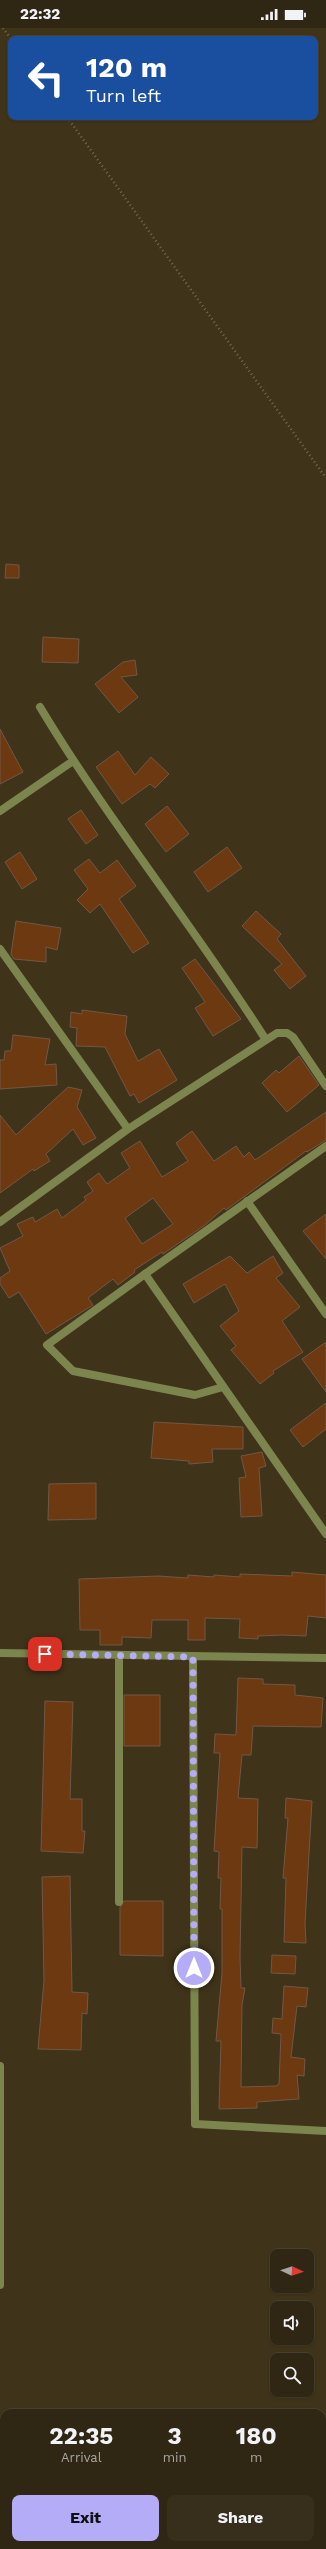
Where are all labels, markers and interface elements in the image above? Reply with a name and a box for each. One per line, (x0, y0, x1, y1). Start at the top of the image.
text: 22:32 (20, 5, 60, 23)
text: 120 m (86, 51, 167, 84)
icon: left (20, 52, 72, 104)
text: Turn left (86, 85, 161, 106)
pin (28, 1637, 62, 1671)
icon: arrive (34, 1643, 56, 1665)
position arrow (173, 1947, 215, 1989)
north arrow (270, 2249, 314, 2293)
map controls (270, 2249, 314, 2397)
button: sound (270, 2301, 314, 2345)
button: search (270, 2353, 314, 2397)
text: 22:35 (49, 2422, 113, 2450)
text: 3 (167, 2422, 182, 2450)
text: 180 (236, 2422, 277, 2450)
text: Arrival (61, 2450, 102, 2465)
text: min (163, 2450, 187, 2465)
text: m (250, 2450, 262, 2465)
button: Exit (12, 2495, 159, 2541)
button: Share (167, 2495, 314, 2541)

